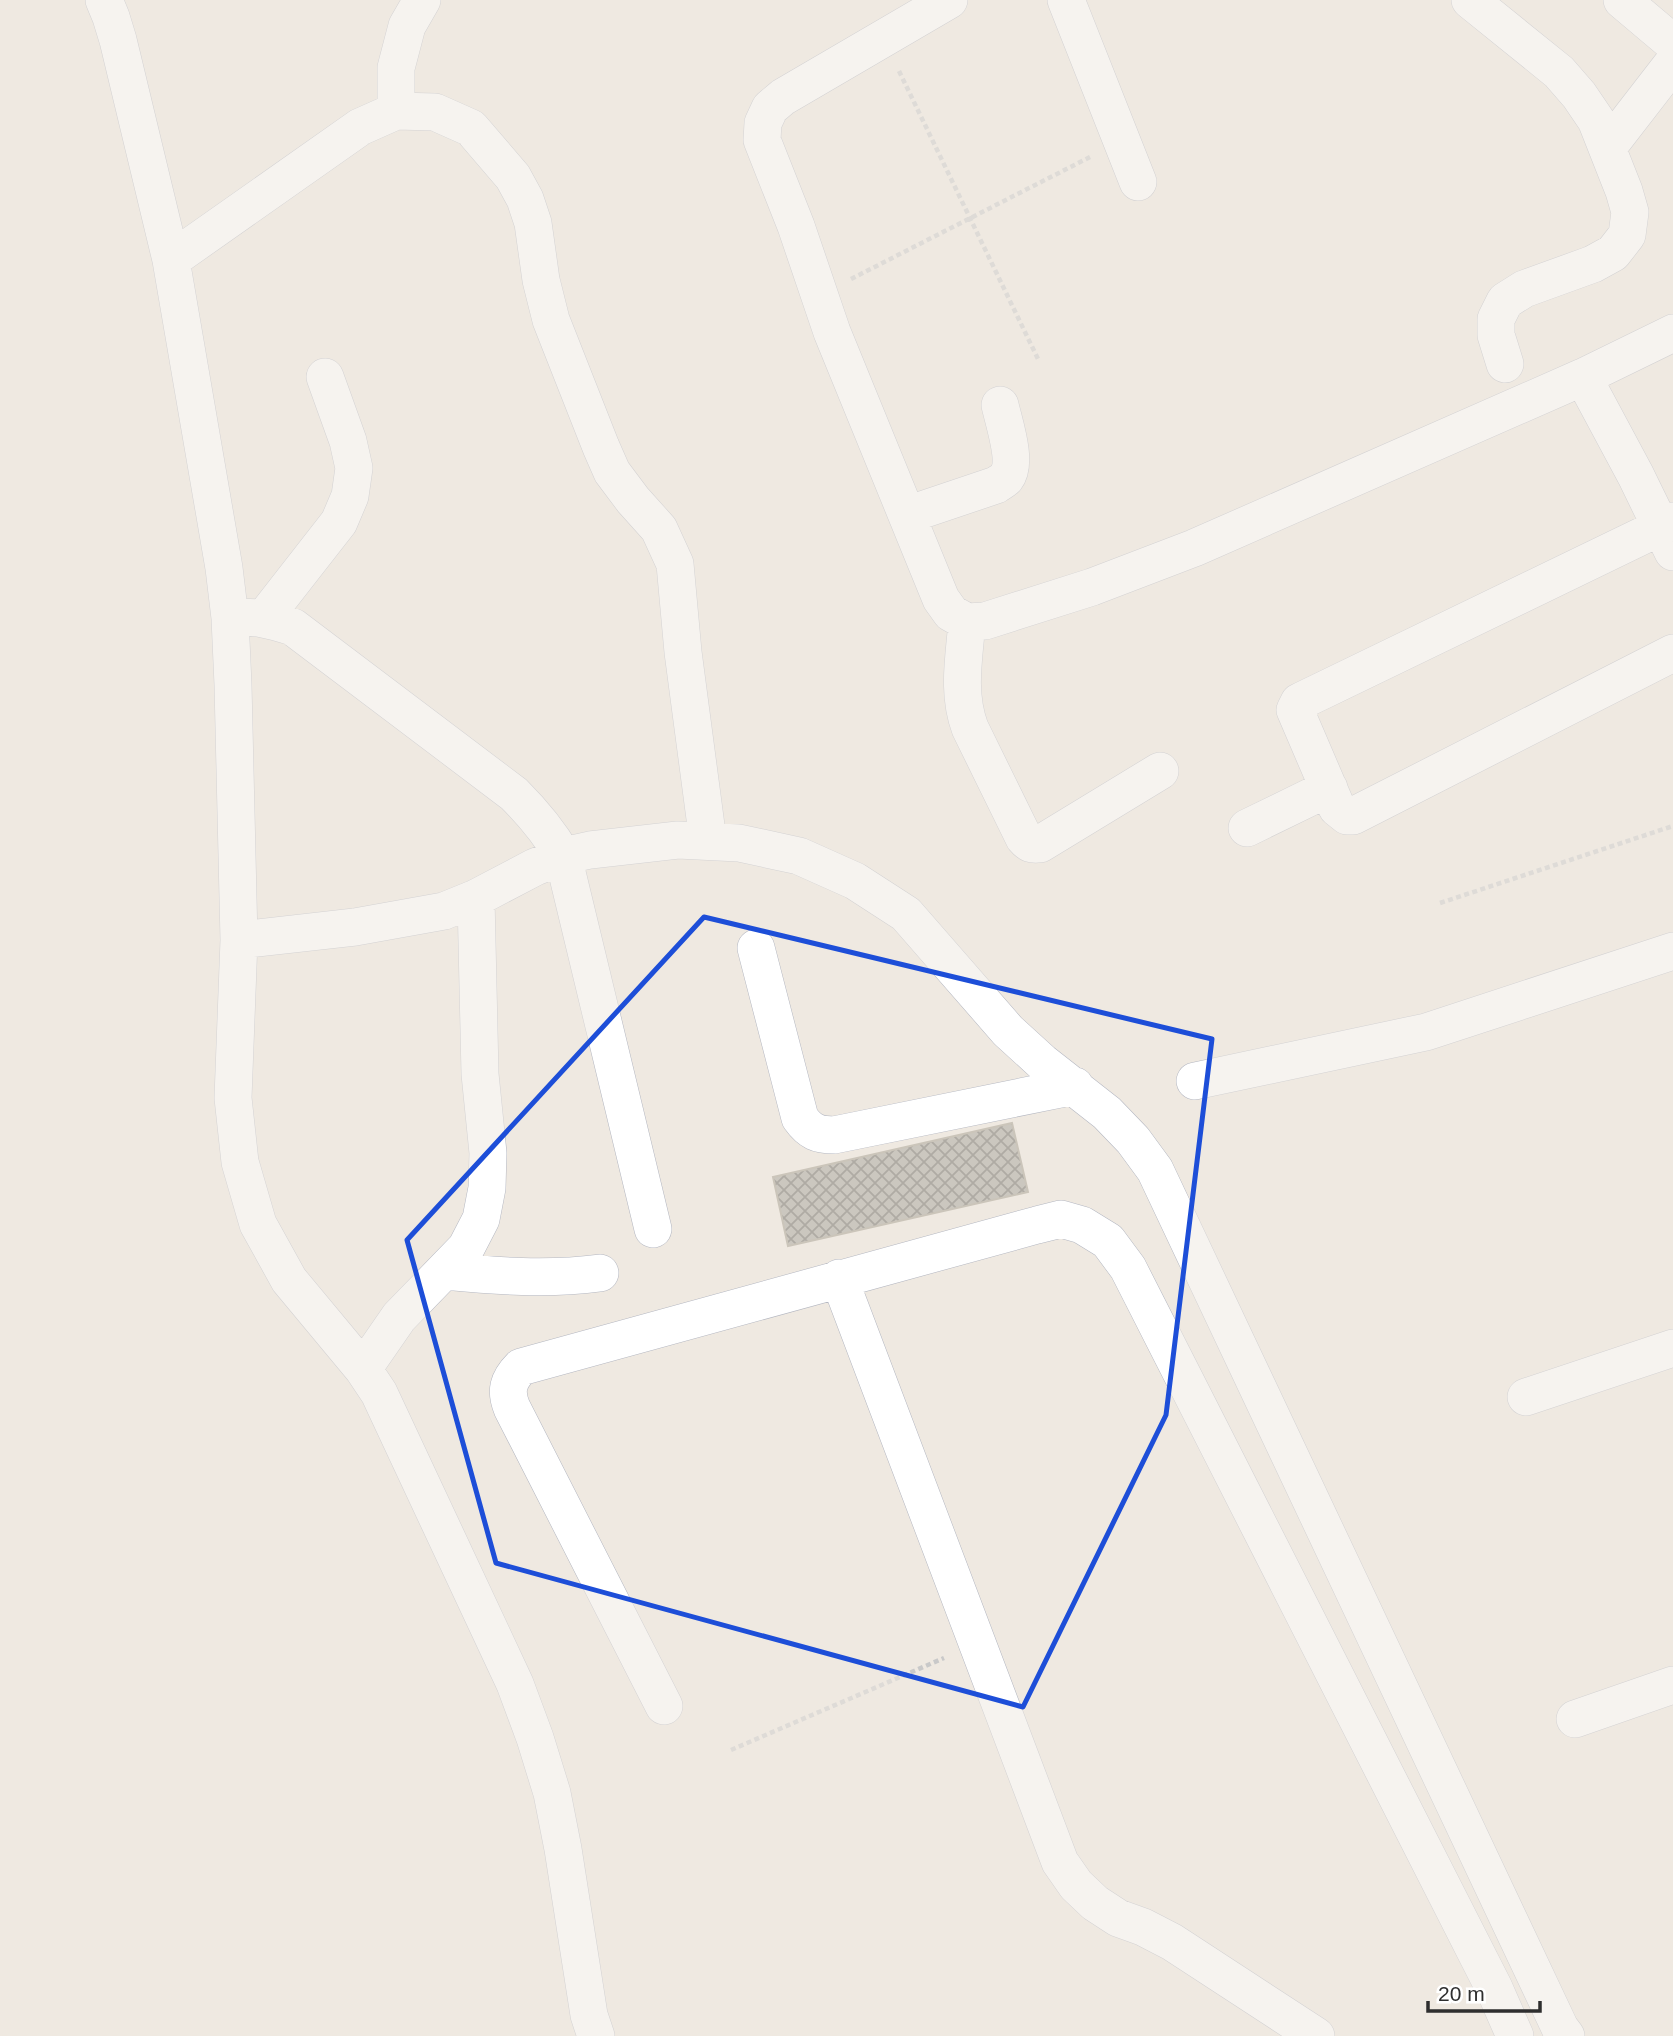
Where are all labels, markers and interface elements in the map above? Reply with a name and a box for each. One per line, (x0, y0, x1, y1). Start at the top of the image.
scale bar (1428, 1969, 1540, 2013)
text: 20 m (1438, 1982, 1485, 2005)

